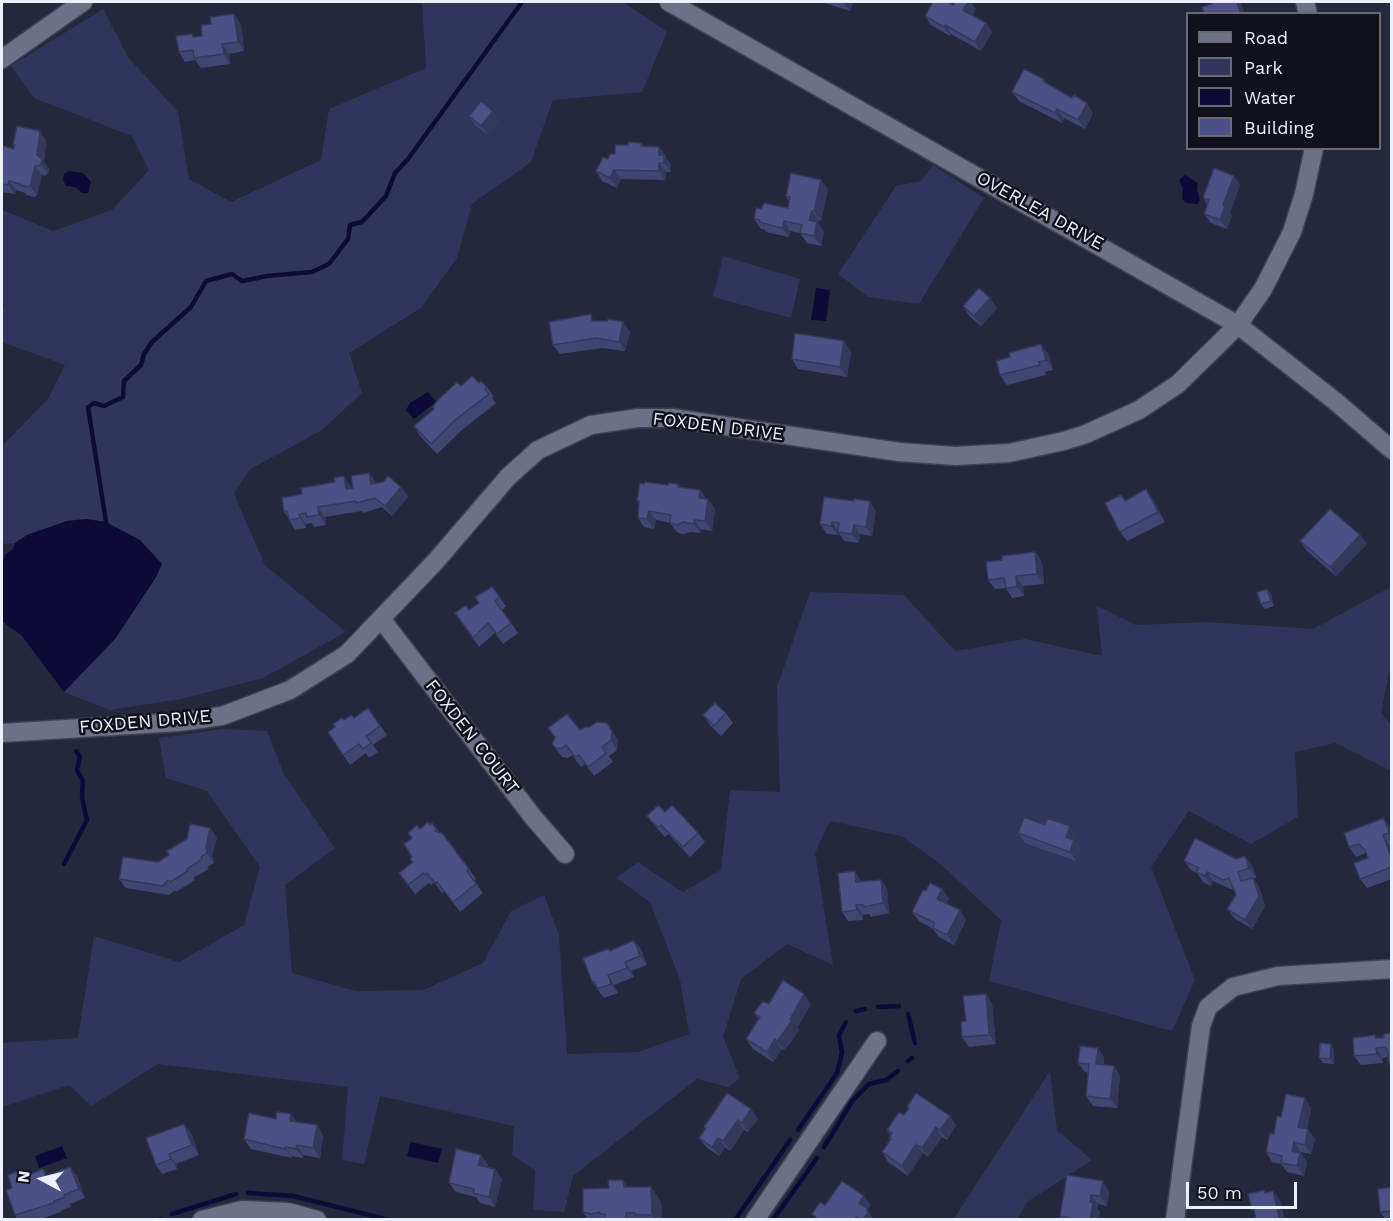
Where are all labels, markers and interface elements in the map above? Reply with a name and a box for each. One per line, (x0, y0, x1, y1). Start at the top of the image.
legend (1186, 12, 1381, 150)
text: Road (1244, 27, 1288, 48)
text: Park (1244, 57, 1283, 78)
text: Water (1244, 87, 1296, 108)
text: Building (1244, 117, 1314, 138)
street label: OVERLEA DRIVE (973, 167, 1107, 255)
street label: FOXDEN DRIVE (651, 408, 785, 446)
street label: FOXDEN COURT (421, 675, 523, 799)
street label: FOXDEN DRIVE (78, 705, 212, 739)
north arrow (12, 1149, 72, 1209)
text: N (13, 1170, 34, 1184)
scale bar (1189, 1170, 1300, 1208)
text: 50 m (1197, 1182, 1242, 1203)

